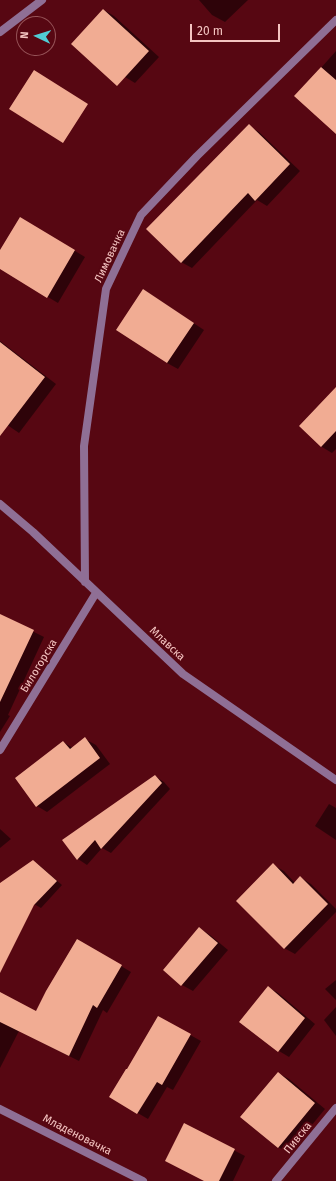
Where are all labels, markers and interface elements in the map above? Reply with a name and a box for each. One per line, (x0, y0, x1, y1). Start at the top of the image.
north arrow (16, 16, 56, 56)
scale bar (192, 16, 282, 42)
text: 20 m (197, 24, 223, 38)
text: N (18, 31, 31, 39)
street label: Лимовачка (92, 227, 128, 285)
street label: Млавска (146, 624, 188, 664)
street label: Билогорска (18, 637, 60, 695)
street label: Младеновачка (40, 1112, 114, 1158)
street label: Пивска (281, 1119, 315, 1157)

